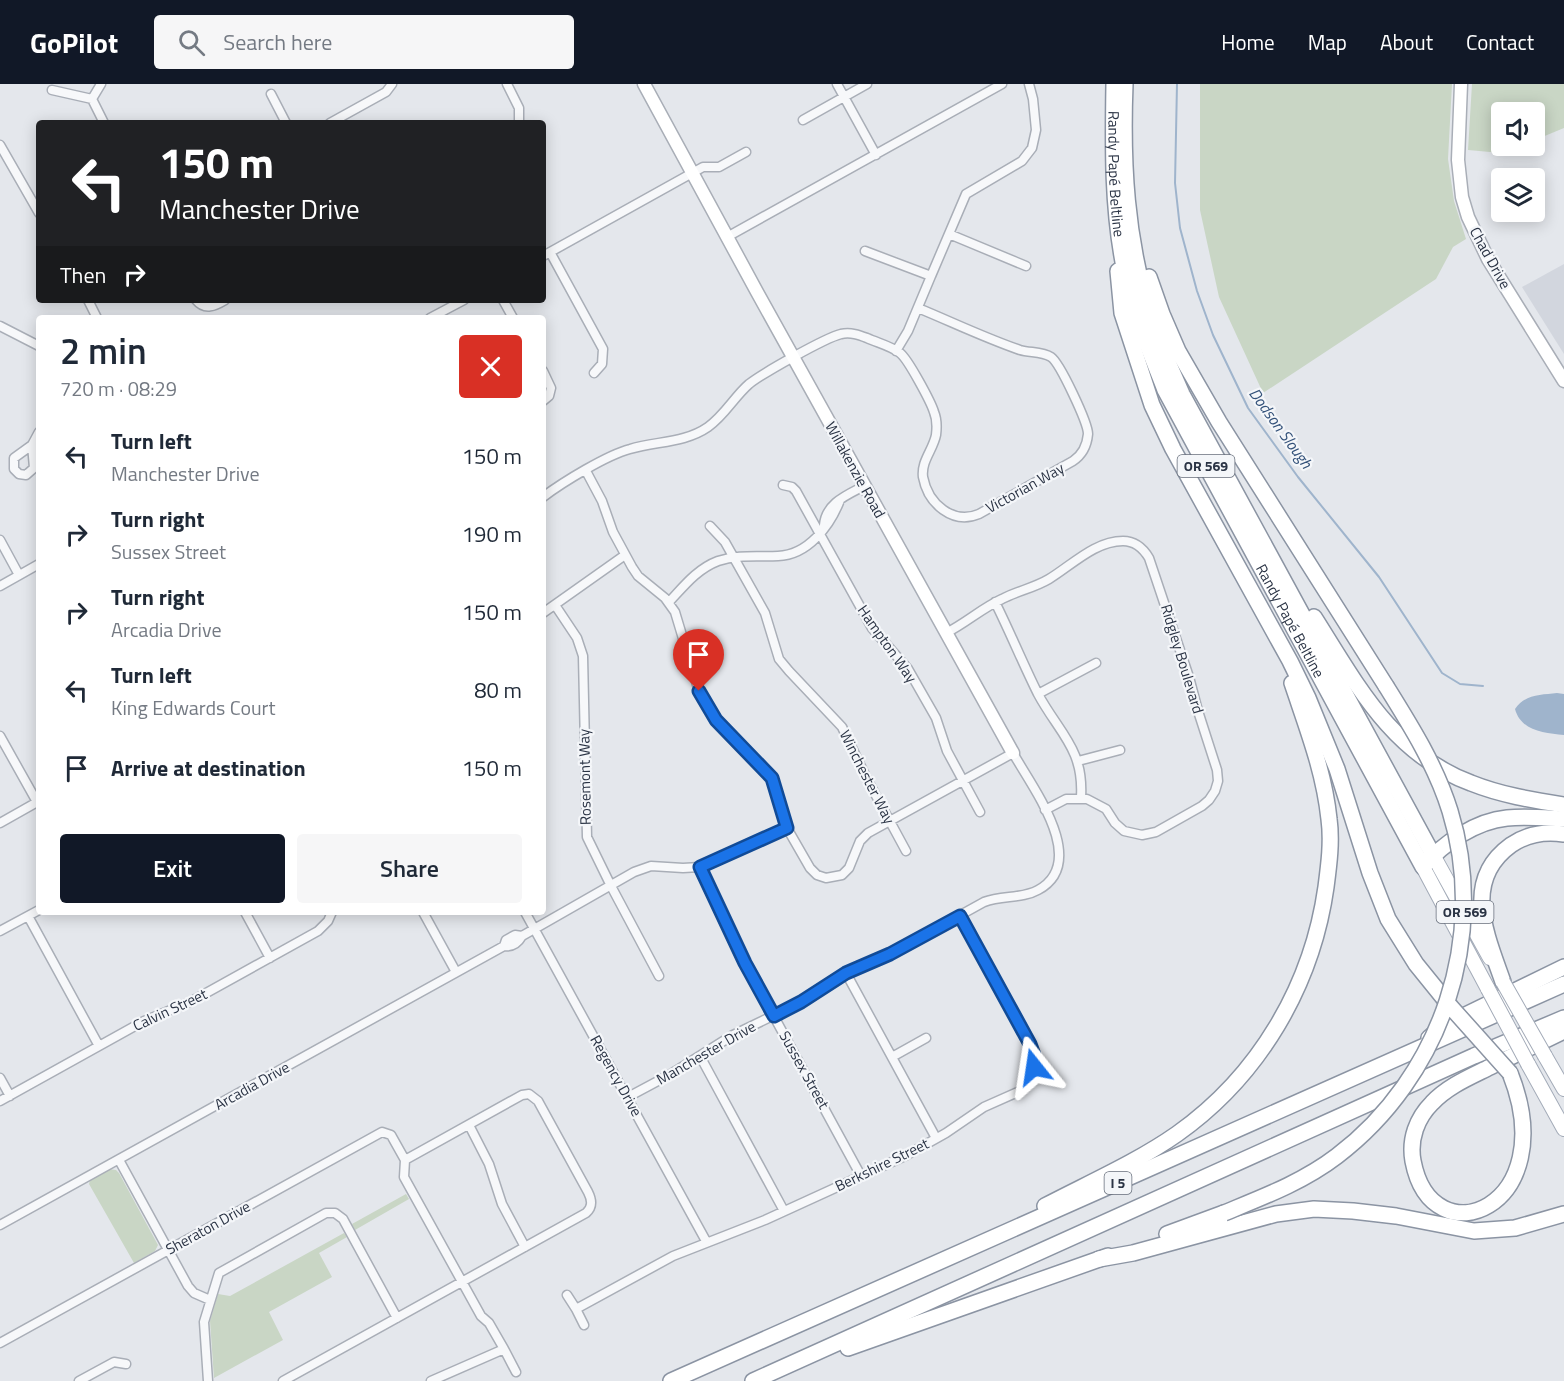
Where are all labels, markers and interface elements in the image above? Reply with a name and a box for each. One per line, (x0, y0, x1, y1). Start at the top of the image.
search box (154, 15, 574, 69)
text: GoPilot (30, 21, 118, 64)
text: Search here (223, 25, 332, 59)
icon: search (175, 26, 208, 59)
text: Home (1221, 26, 1275, 58)
text: Map (1308, 26, 1347, 58)
text: About (1380, 26, 1433, 58)
text: Contact (1466, 26, 1534, 58)
map controls (1491, 102, 1545, 222)
button: sound (1491, 102, 1545, 156)
street label: Randy Papé Beltline (1102, 111, 1131, 238)
text: 150 m (159, 130, 274, 194)
icon: left (60, 144, 138, 222)
button: layers (1491, 168, 1545, 222)
text: Manchester Drive (159, 188, 360, 229)
street label: Chad Drive (1464, 223, 1517, 293)
text: Then (60, 258, 106, 292)
icon: right (118, 258, 151, 291)
text: 2 min (60, 323, 147, 378)
button: close (459, 335, 522, 398)
text: 720 m · 08:29 (60, 373, 177, 404)
water label: Dodson Slough (1243, 383, 1319, 474)
street label: Willakenzie Road (819, 417, 891, 522)
text: Turn left (111, 424, 192, 458)
text: 150 m (462, 439, 522, 473)
icon: left (60, 440, 93, 473)
road number: OR 569 (1178, 455, 1234, 477)
street label: Victorian Way (981, 456, 1068, 519)
text: Manchester Drive (111, 458, 260, 489)
text: Turn right (111, 502, 205, 536)
text: 190 m (462, 517, 522, 551)
icon: right (60, 518, 93, 551)
text: Sussex Street (111, 536, 226, 567)
street label: Randy Papé Beltline (1250, 560, 1331, 682)
text: Turn right (111, 580, 205, 614)
text: 150 m (462, 595, 522, 629)
icon: right (60, 596, 93, 629)
street label: Hampton Way (852, 600, 923, 687)
street label: Ridgley Boulevard (1155, 601, 1210, 716)
text: Arcadia Drive (111, 614, 222, 645)
pin (673, 629, 724, 691)
icon: arrive (682, 638, 715, 671)
text: Turn left (111, 658, 192, 692)
text: 80 m (474, 673, 522, 707)
icon: left (60, 674, 93, 707)
text: King Edwards Court (111, 692, 276, 723)
street label: Winchester Way (834, 726, 901, 828)
street label: Rosemont Way (572, 729, 597, 825)
text: Arrive at destination (111, 751, 306, 785)
text: 150 m (462, 751, 522, 785)
icon: arrive (60, 752, 93, 785)
button: Exit (60, 834, 285, 903)
button: Share (297, 834, 522, 903)
road number: OR 569 (1436, 901, 1494, 923)
street label: Calvin Street (129, 982, 211, 1037)
street label: Manchester Drive (652, 1015, 760, 1090)
street label: Sussex Street (773, 1026, 836, 1114)
street label: Regency Drive (585, 1031, 648, 1121)
position arrow (1002, 1035, 1066, 1099)
street label: Arcadia Drive (210, 1055, 294, 1116)
street label: Berkshire Street (831, 1132, 933, 1197)
road number: I 5 (1104, 1172, 1132, 1194)
street label: Sheraton Drive (161, 1195, 254, 1260)

